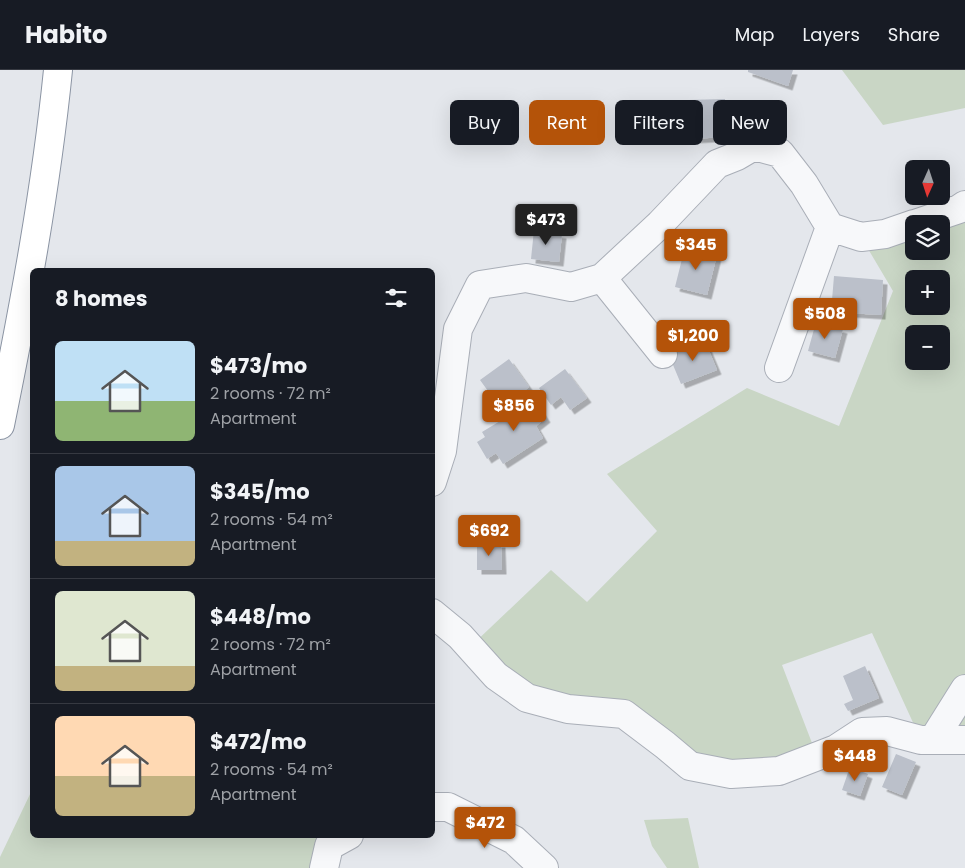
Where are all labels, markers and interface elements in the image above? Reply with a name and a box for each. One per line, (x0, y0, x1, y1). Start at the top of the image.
text: Habito (25, 18, 107, 51)
text: Map (735, 22, 775, 47)
text: Layers (803, 22, 860, 47)
text: Share (888, 22, 940, 47)
chip: Buy (450, 100, 519, 145)
chip: Rent (529, 100, 605, 145)
chip: Filters (615, 100, 703, 145)
chip: New (713, 100, 787, 145)
north arrow (905, 160, 950, 205)
map controls (905, 160, 950, 370)
pin: $473 (516, 204, 576, 246)
text: $473 (526, 208, 566, 231)
button: layers (905, 215, 950, 260)
pin: $345 (666, 228, 726, 271)
text: $345 (675, 233, 717, 256)
button: + (905, 270, 950, 315)
text: 8 homes (55, 284, 147, 313)
icon: filters (382, 284, 410, 312)
pin: $508 (795, 298, 855, 340)
text: $508 (804, 302, 846, 325)
pin: $1,200 (652, 320, 734, 362)
text: $1,200 (667, 324, 719, 347)
button: − (905, 325, 950, 370)
text: $473/mo (210, 351, 307, 380)
icon: home (95, 361, 155, 421)
text: 2 rooms · 72 m² (210, 382, 331, 405)
pin: $856 (484, 390, 544, 432)
text: $856 (493, 394, 535, 417)
text: Apartment (210, 407, 297, 430)
text: $345/mo (210, 477, 310, 506)
icon: home (95, 486, 155, 546)
text: 2 rooms · 54 m² (210, 508, 333, 531)
pin: $692 (459, 514, 519, 557)
text: $692 (469, 519, 509, 542)
text: Apartment (210, 533, 297, 556)
text: $448/mo (210, 602, 311, 631)
icon: home (95, 611, 155, 671)
text: 2 rooms · 72 m² (210, 633, 331, 656)
text: Apartment (210, 658, 297, 681)
text: $472/mo (210, 727, 306, 756)
icon: home (95, 736, 155, 796)
pin: $448 (825, 740, 885, 782)
text: $448 (834, 744, 876, 767)
text: 2 rooms · 54 m² (210, 758, 333, 781)
text: Apartment (210, 783, 297, 806)
pin: $472 (455, 806, 515, 849)
text: $472 (465, 811, 505, 834)

